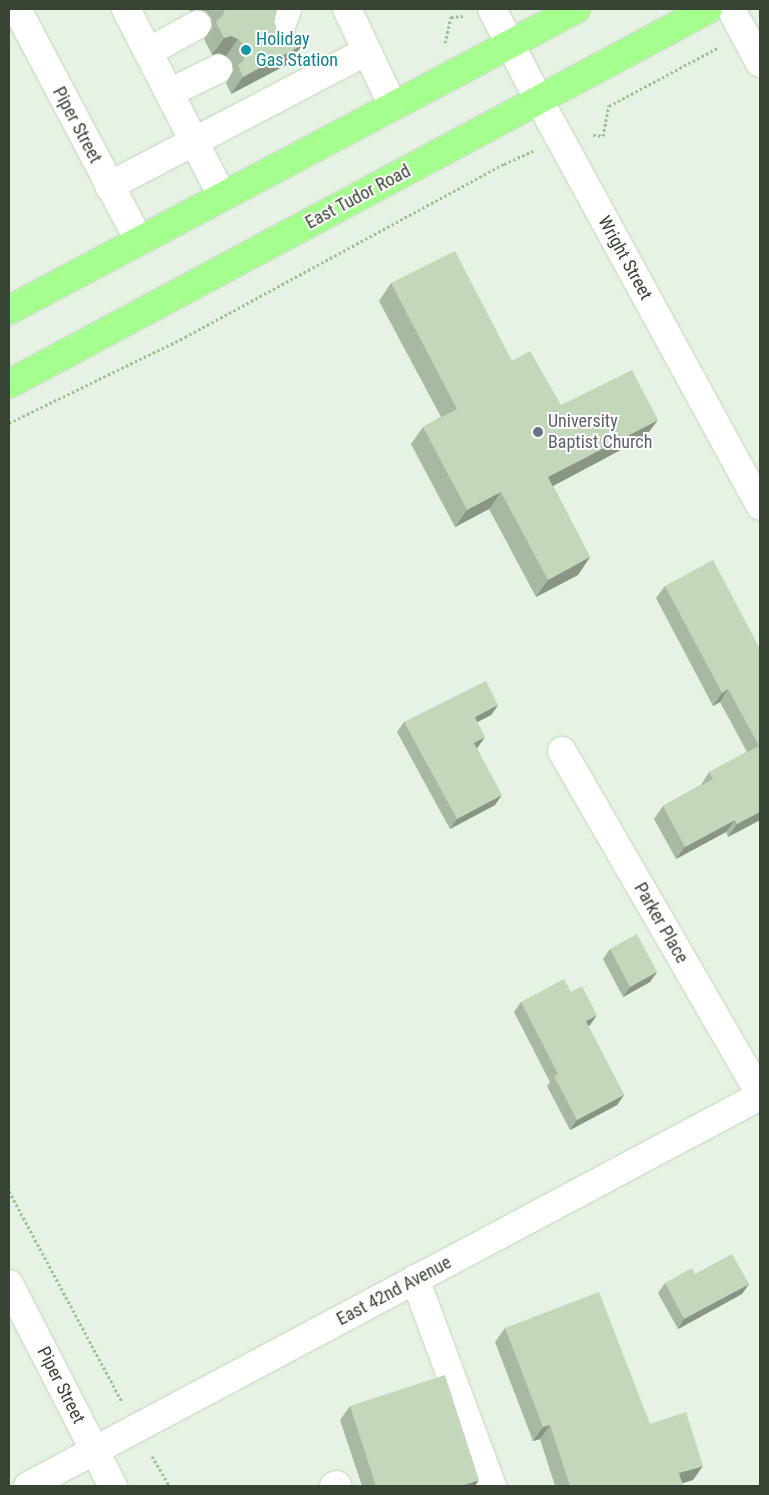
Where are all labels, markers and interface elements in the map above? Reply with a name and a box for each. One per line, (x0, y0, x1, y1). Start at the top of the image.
place label: Holiday Gas Station (256, 29, 338, 72)
marker: Holiday Gas Station (240, 44, 252, 56)
street label: Piper Street (48, 83, 106, 167)
street label: East Tudor Road (302, 160, 414, 234)
street label: Wright Street (593, 212, 657, 304)
place label: University Baptist Church (548, 411, 652, 454)
marker: University Baptist Church (532, 426, 544, 438)
street label: Parker Place (629, 879, 693, 967)
street label: East 42nd Avenue (333, 1252, 455, 1330)
street label: Piper Street (32, 1343, 90, 1427)

